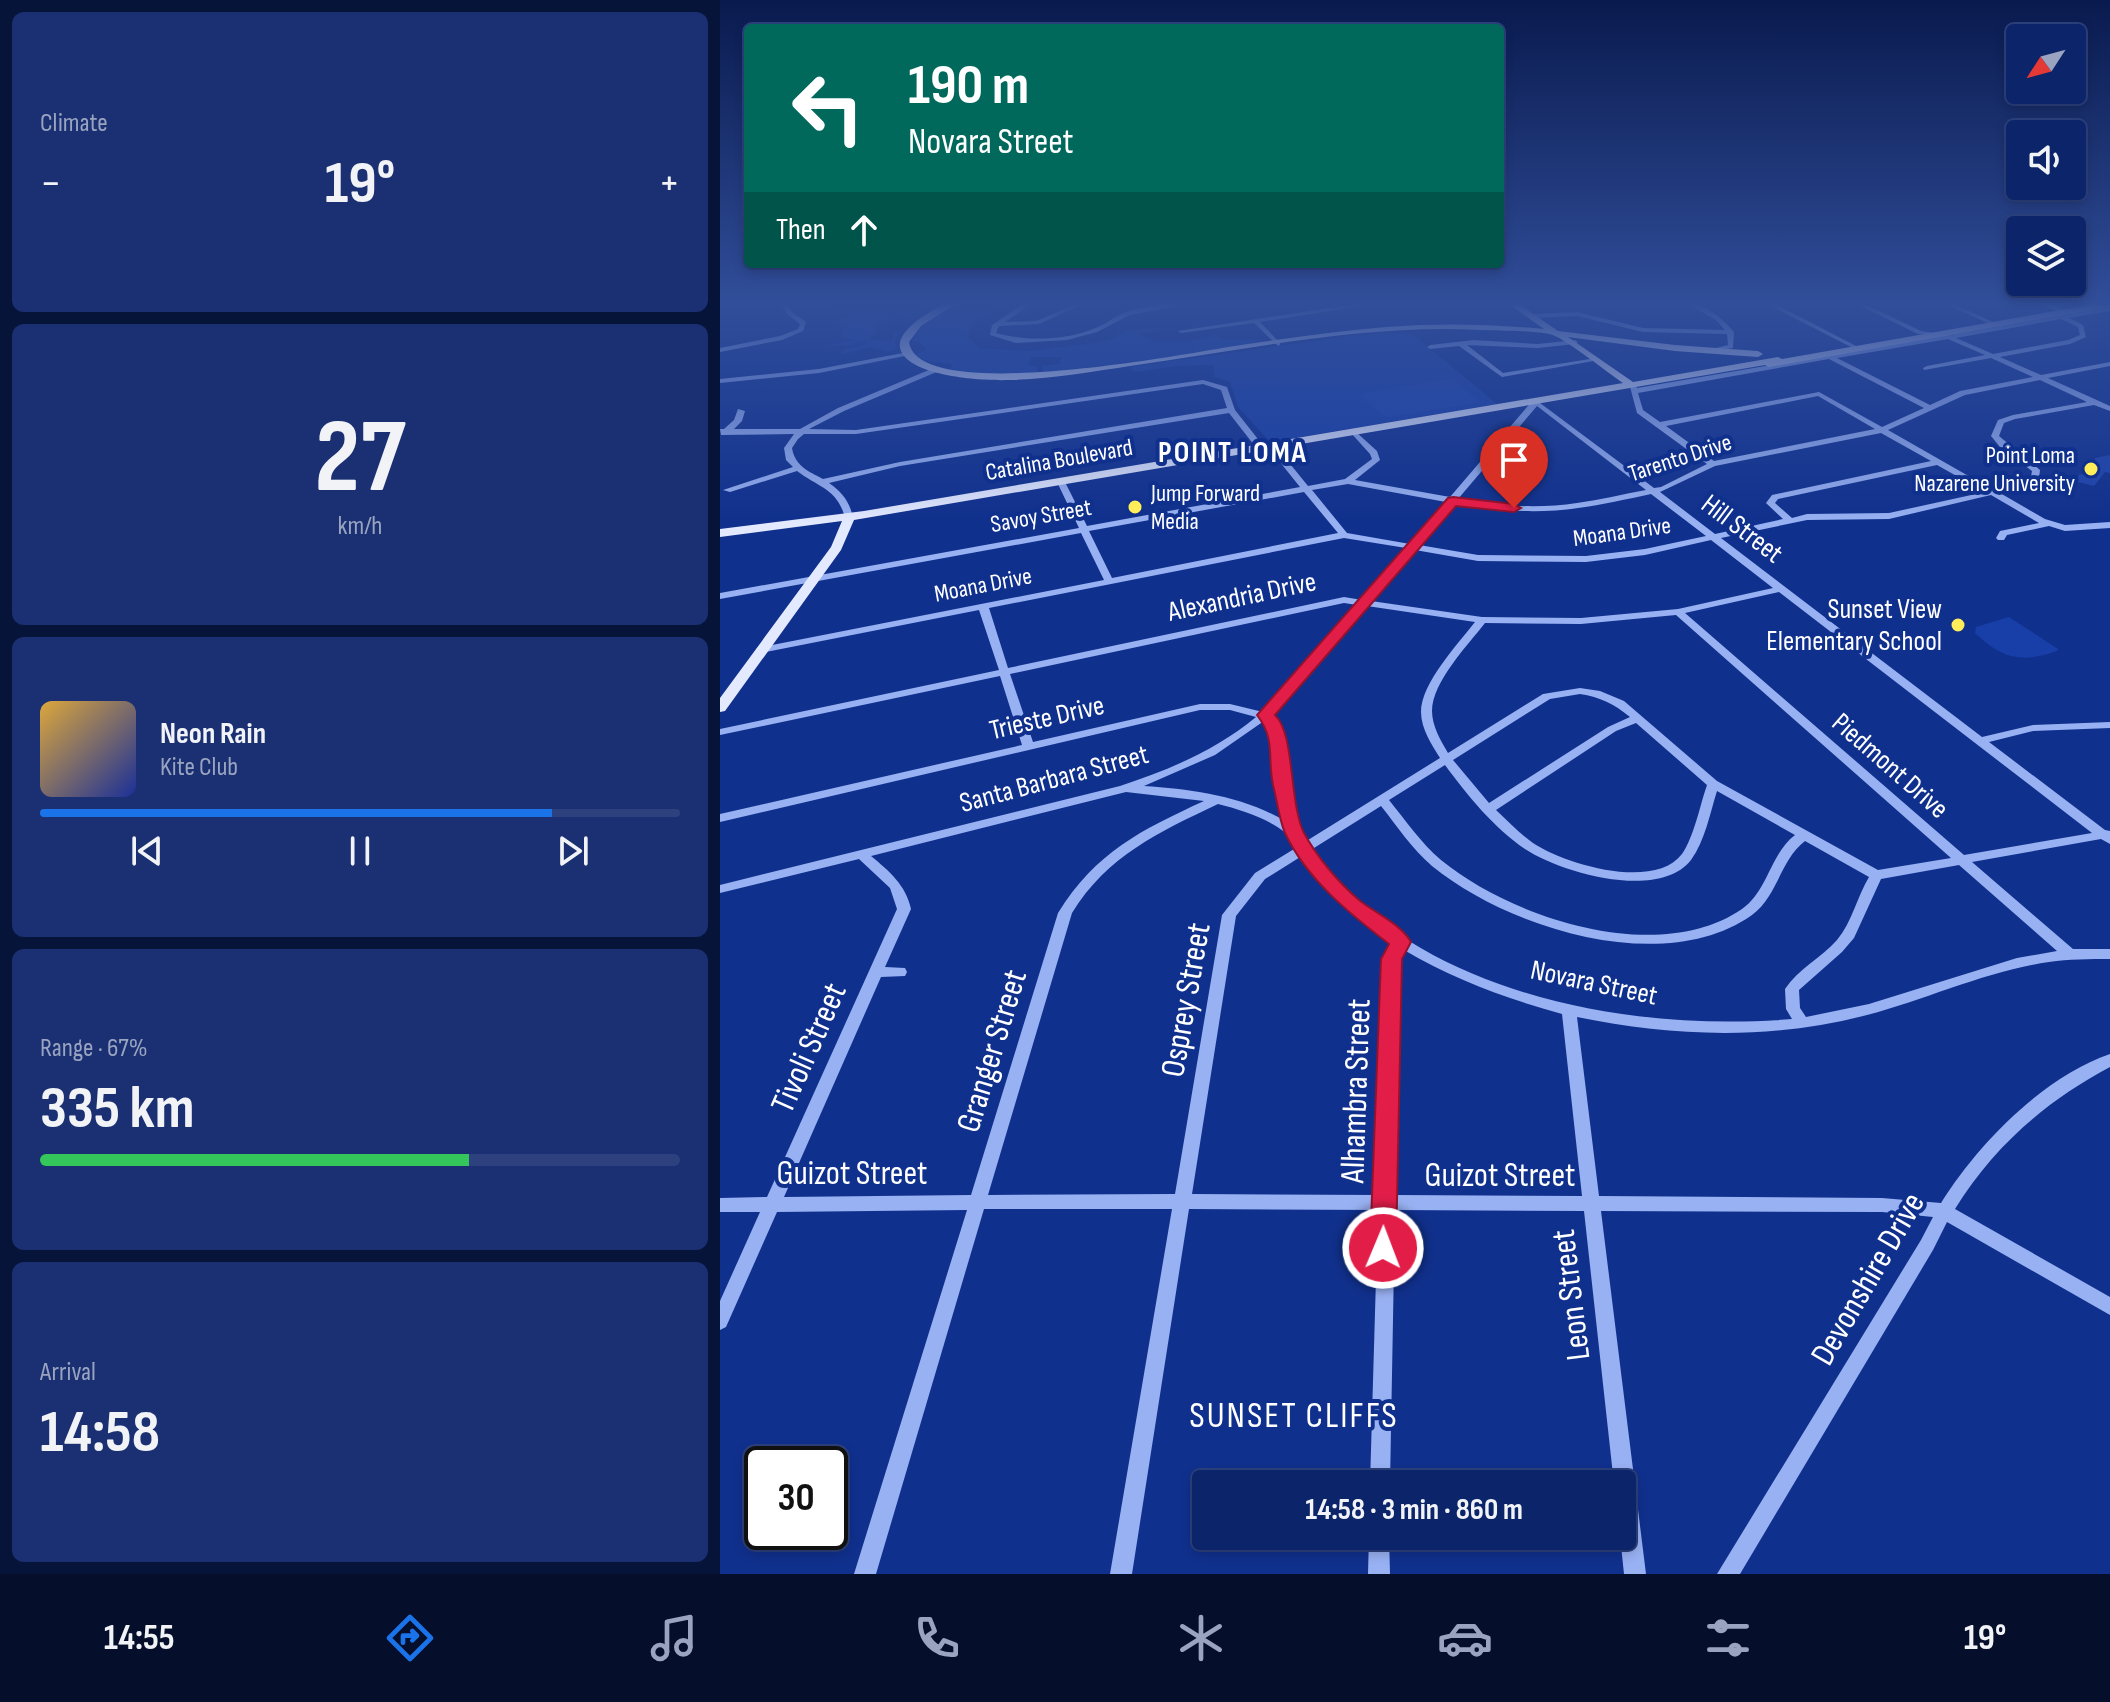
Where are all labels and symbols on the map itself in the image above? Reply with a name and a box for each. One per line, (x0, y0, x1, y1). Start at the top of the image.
north arrow (2006, 24, 2086, 104)
pin (1480, 426, 1548, 508)
street label: Tarento Drive (1625, 428, 1735, 488)
street label: Catalina Boulevard (983, 433, 1135, 487)
district label: POINT LOMA (1158, 435, 1308, 471)
place label: Point Loma Nazarene University (1914, 441, 2075, 498)
marker: Point Loma Nazarene University (2082, 460, 2100, 478)
place label: Jump Forward Media (1150, 479, 1260, 536)
street label: Hill Street (1695, 488, 1789, 570)
street label: Savoy Street (988, 493, 1094, 539)
marker: Jump Forward Media (1126, 498, 1144, 516)
street label: Moana Drive (1571, 511, 1673, 553)
street label: Moana Drive (932, 561, 1034, 609)
street label: Alexandria Drive (1164, 565, 1319, 629)
place label: Sunset View Elementary School (1766, 593, 1942, 658)
marker: Sunset View Elementary School (1949, 616, 1967, 634)
street label: Trieste Drive (986, 689, 1108, 747)
street label: Piedmont Drive (1825, 706, 1955, 826)
street label: Santa Barbara Street (956, 738, 1152, 820)
street label: Osprey Street (1152, 920, 1220, 1080)
street label: Novara Street (1528, 953, 1660, 1013)
street label: Granger Street (948, 965, 1036, 1137)
street label: Tivoli Street (762, 977, 856, 1119)
street label: Alhambra Street (1332, 998, 1380, 1185)
street label: Guizot Street (777, 1153, 927, 1194)
street label: Guizot Street (1425, 1155, 1575, 1196)
street label: Devonshire Drive (1802, 1185, 1934, 1373)
position arrow (1341, 1206, 1425, 1290)
street label: Leon Street (1543, 1227, 1599, 1363)
district label: SUNSET CLIFFS (1189, 1395, 1399, 1438)
speed limit sign: 30 (744, 1446, 848, 1550)

